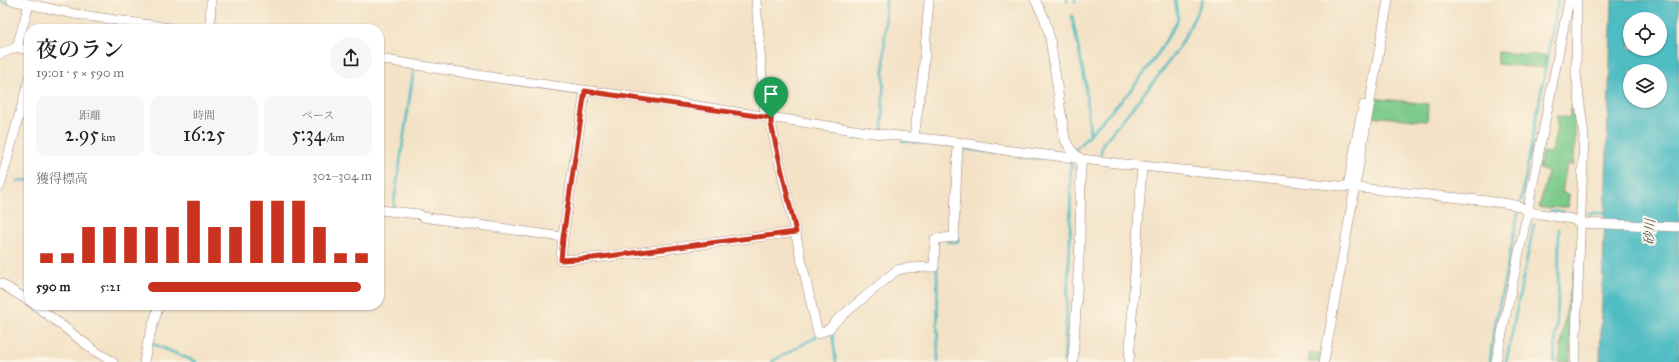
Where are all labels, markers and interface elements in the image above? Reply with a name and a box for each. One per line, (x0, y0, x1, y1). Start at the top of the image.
map controls (1623, 12, 1667, 108)
button: locate (1623, 12, 1667, 56)
text: 夜のラン (36, 36, 124, 63)
button: share (330, 37, 372, 79)
button: layers (1623, 64, 1667, 108)
text: 19:01 · 5 × 590 m (36, 65, 124, 81)
pin (754, 77, 788, 118)
icon: arrive (760, 83, 782, 105)
text: 距離 (79, 109, 101, 122)
text: 時間 (193, 109, 215, 122)
text: ペース (302, 109, 334, 122)
text: 2.95 (64, 122, 99, 146)
text: 16:25 (183, 122, 225, 146)
text: 5:34 (291, 122, 325, 146)
text: km (99, 131, 116, 144)
text: /km (325, 131, 345, 144)
text: 302–304 m (312, 168, 372, 184)
text: 獲得標高 (36, 171, 88, 187)
water label: 砂川 (1641, 217, 1659, 245)
text: 590 m (36, 279, 70, 295)
text: 5:21 (100, 279, 121, 295)

